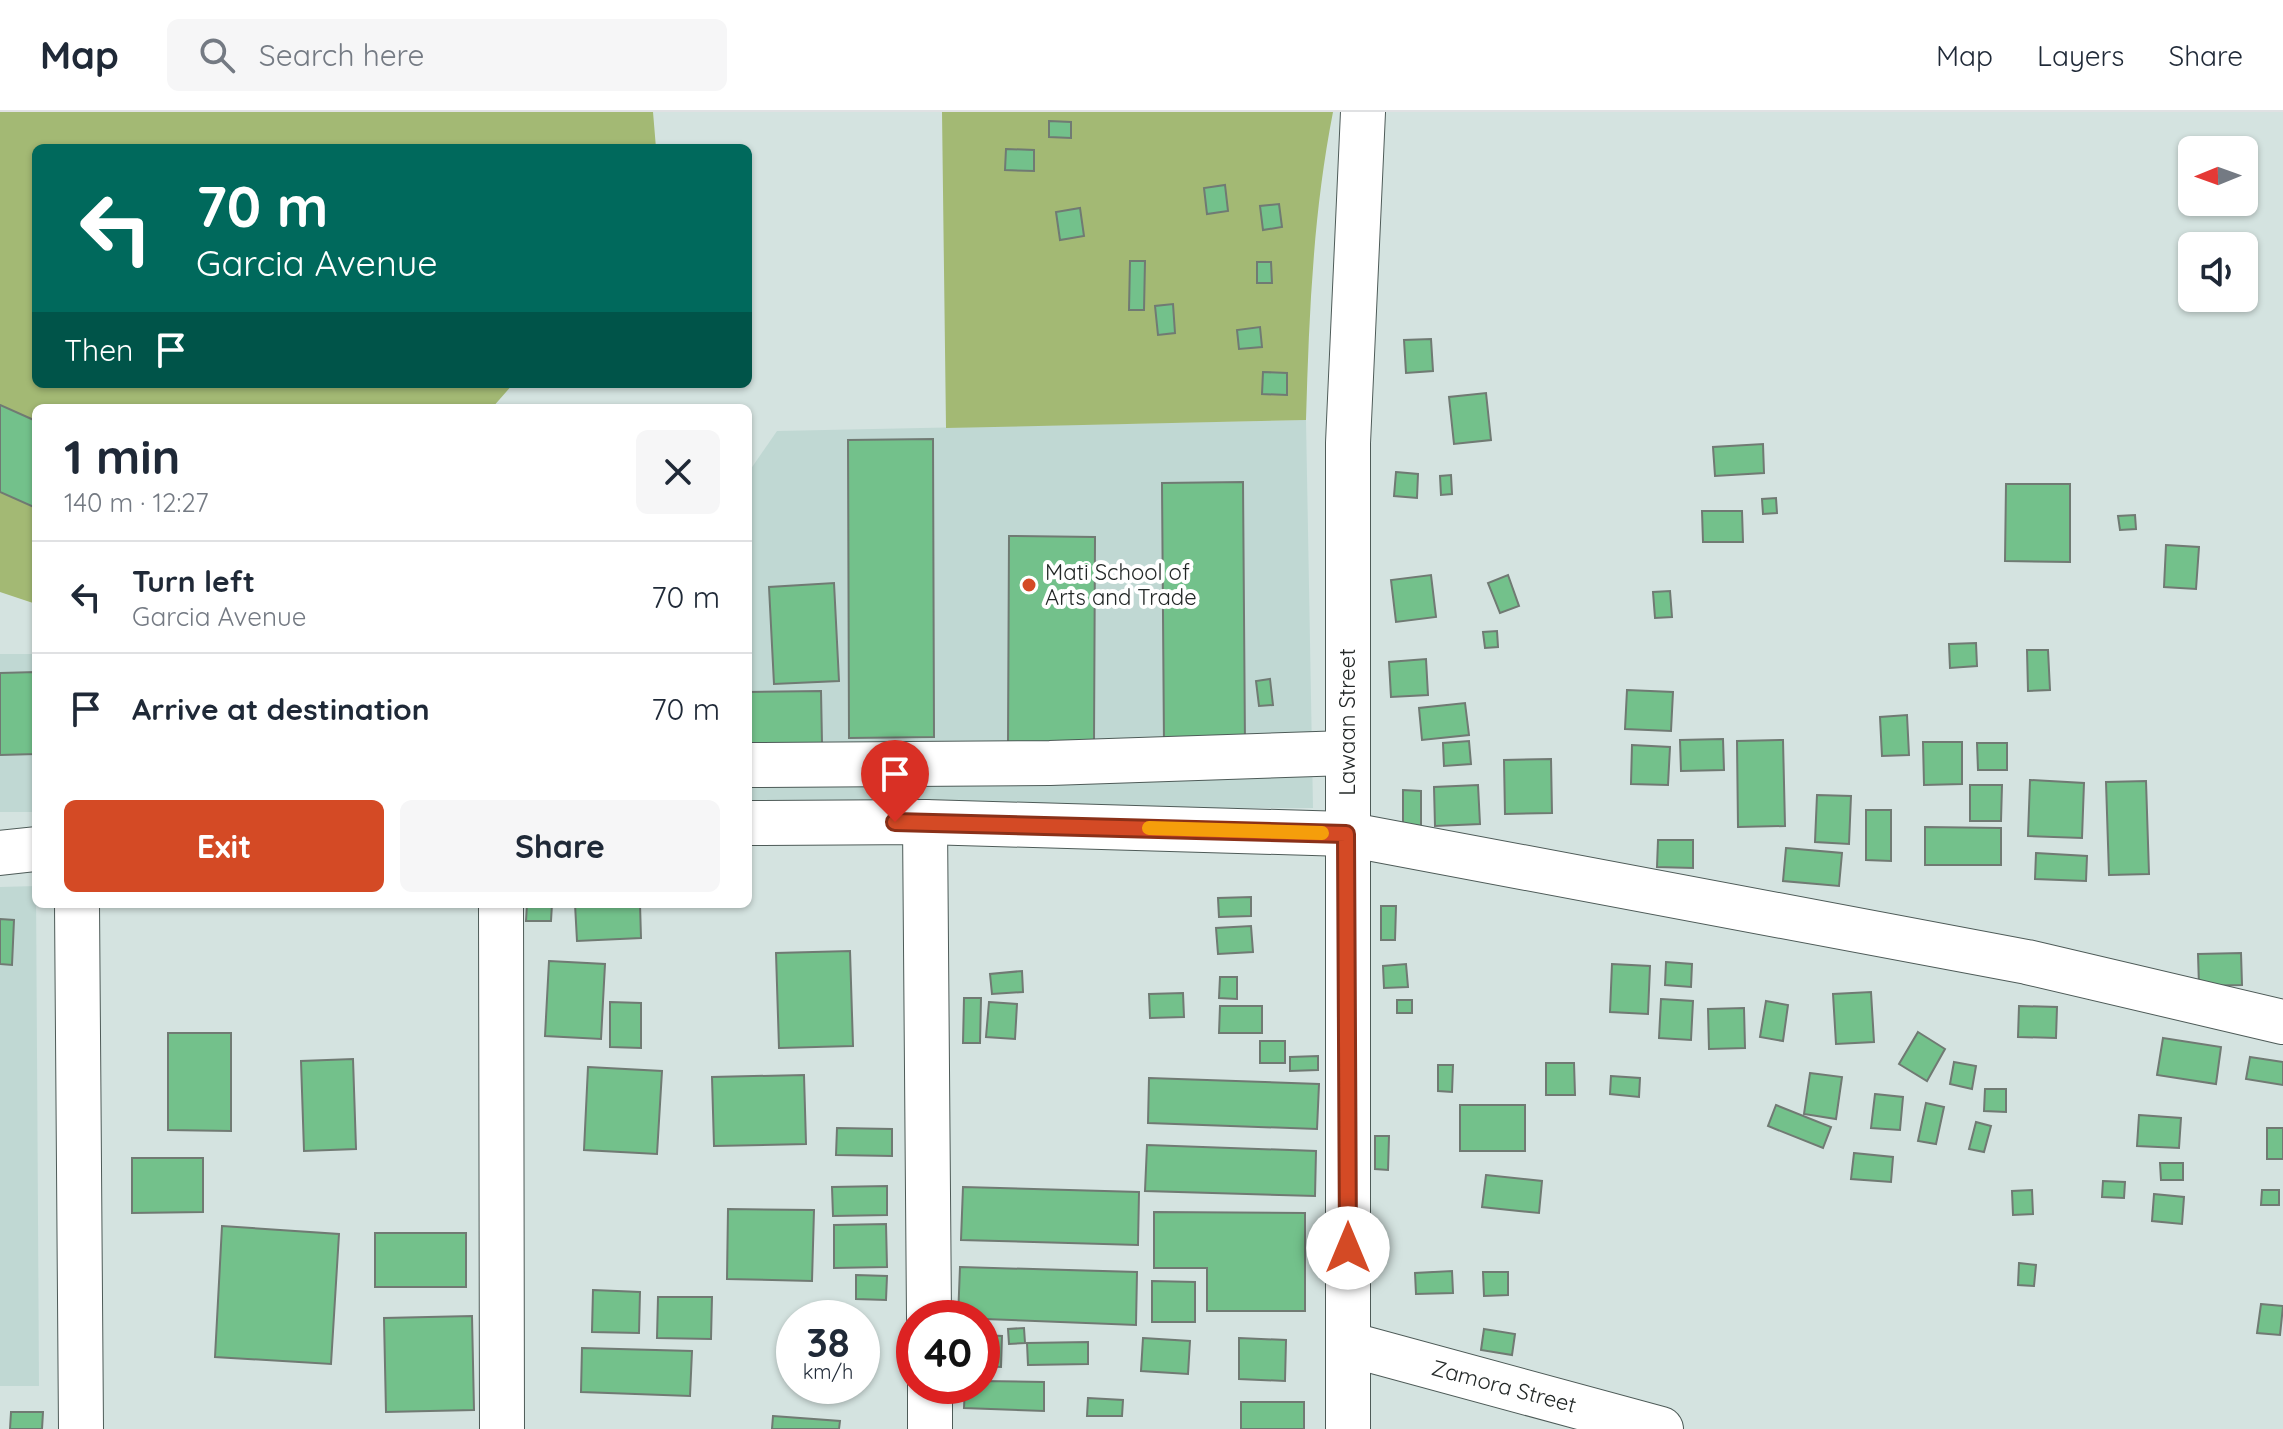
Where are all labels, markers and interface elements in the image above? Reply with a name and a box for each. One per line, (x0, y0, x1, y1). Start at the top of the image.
search box (167, 19, 727, 91)
text: Map (40, 31, 119, 79)
icon: search (195, 33, 239, 77)
text: Search here (259, 36, 424, 74)
text: Map (1936, 38, 1993, 73)
text: Layers (2037, 38, 2124, 73)
text: Share (2168, 38, 2243, 73)
north arrow (2178, 136, 2258, 216)
map controls (2178, 136, 2258, 312)
text: 70 m (196, 171, 328, 241)
icon: left (64, 176, 168, 280)
button: sound (2178, 232, 2258, 312)
text: Garcia Avenue (196, 240, 438, 285)
icon: arrive (149, 328, 193, 372)
text: Then (64, 331, 133, 369)
text: 1 min (64, 426, 180, 486)
button: close (636, 430, 720, 514)
text: 140 m · 12:27 (64, 486, 209, 519)
place label: Mati School of Arts and Trade (1045, 558, 1197, 611)
text: Turn left (132, 562, 255, 600)
icon: left (64, 575, 108, 619)
marker: Mati School of Arts and Trade (1020, 576, 1038, 594)
text: 70 m (651, 578, 720, 616)
text: Garcia Avenue (132, 600, 306, 633)
street label: Lawaan Street (1333, 648, 1361, 796)
icon: arrive (64, 687, 108, 731)
text: Arrive at destination (132, 690, 430, 728)
text: 70 m (651, 690, 720, 728)
pin (861, 740, 929, 822)
icon: arrive (873, 752, 917, 796)
button: Exit (64, 800, 384, 892)
button: Share (400, 800, 720, 892)
position arrow (1306, 1206, 1390, 1290)
speed limit sign: 40 (896, 1300, 1000, 1404)
text: 38 (806, 1317, 850, 1367)
street label: Zamora Street (1429, 1353, 1579, 1419)
text: km/h (803, 1359, 853, 1384)

